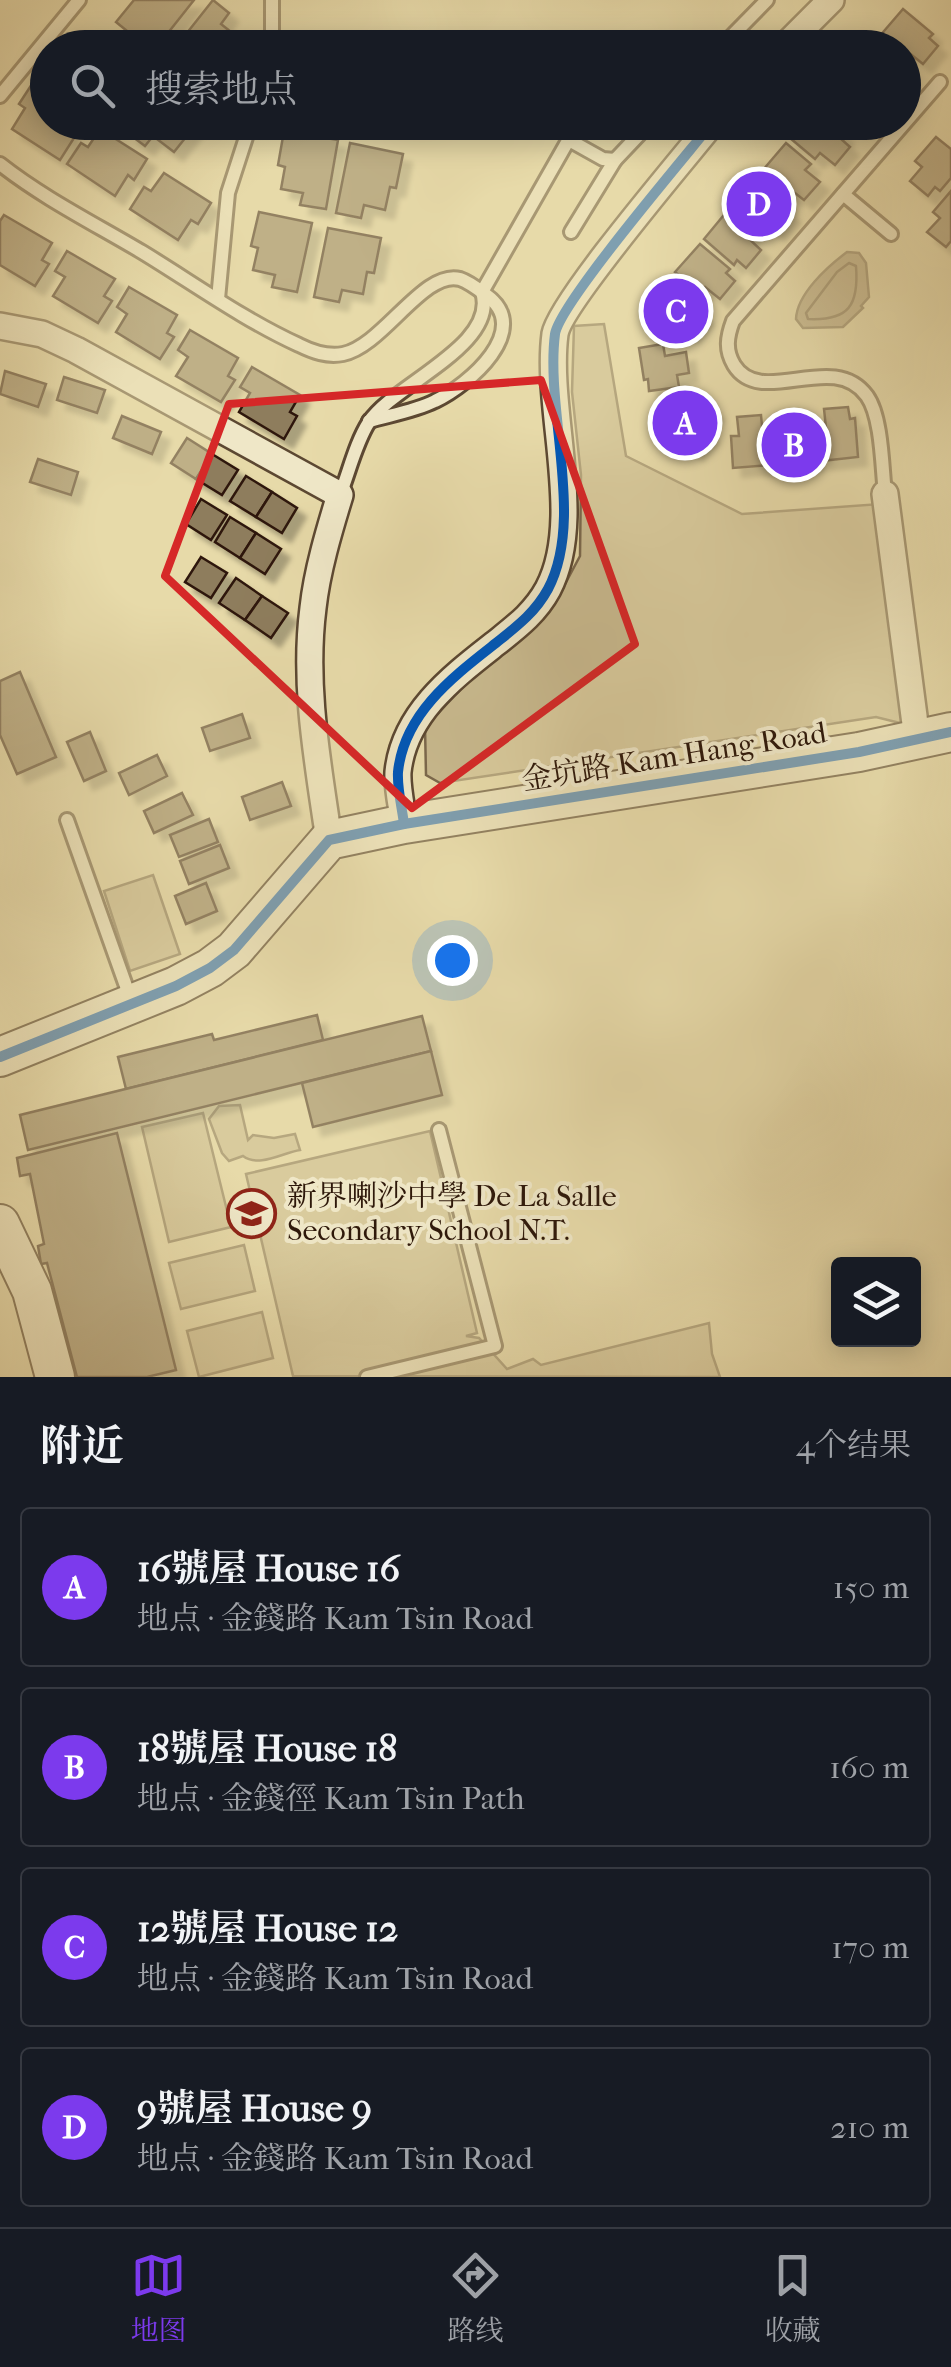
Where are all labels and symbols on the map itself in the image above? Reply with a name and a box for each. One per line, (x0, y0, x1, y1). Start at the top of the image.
pin: D (726, 166, 792, 242)
pin: C (644, 274, 708, 348)
pin: A (652, 386, 718, 460)
pin: B (762, 408, 826, 482)
street label: 金坑路 Kam Hang Road (519, 715, 830, 798)
your location (427, 935, 478, 986)
place label: 新界喇沙中學 De La Salle Secondary School N.T. (287, 1179, 617, 1248)
school or university icon: 新界喇沙中學 De La Salle Secondary School N.T. (226, 1187, 278, 1239)

